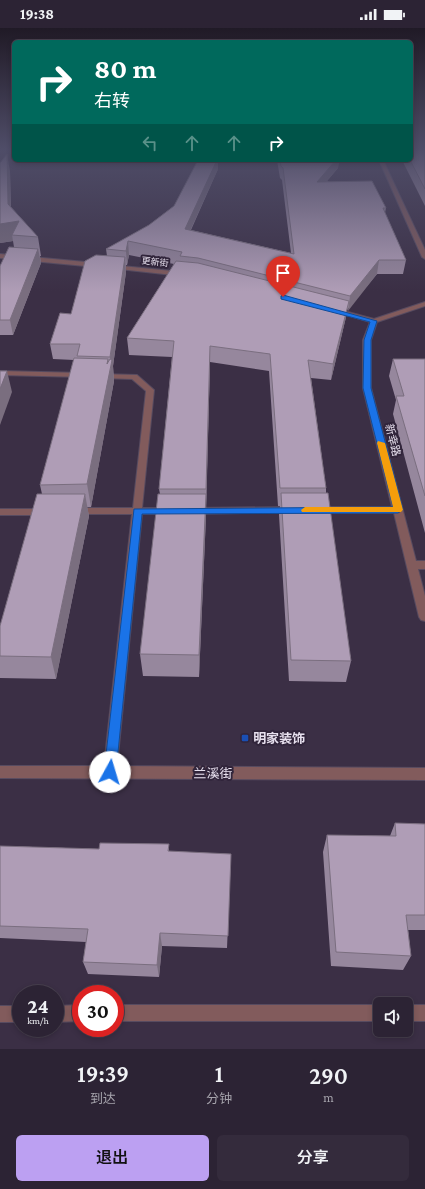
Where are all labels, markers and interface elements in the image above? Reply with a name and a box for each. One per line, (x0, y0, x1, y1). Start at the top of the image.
text: 19:38 (20, 6, 54, 22)
text: 80 m (94, 53, 156, 84)
icon: right (28, 56, 80, 108)
text: 右转 (94, 91, 130, 111)
icon: left (139, 132, 161, 154)
icon: ahead (181, 132, 203, 154)
icon: ahead (223, 132, 245, 154)
icon: right (265, 132, 287, 154)
street label: 更新街 (141, 256, 169, 268)
pin (266, 256, 300, 297)
icon: arrive (272, 262, 294, 284)
street label: 新幸路 (383, 423, 403, 457)
place label: 明家装饰 (253, 731, 305, 746)
marker: 明家装饰 (240, 733, 250, 743)
position arrow (89, 751, 131, 793)
street label: 兰溪街 (193, 766, 233, 781)
speed limit sign: 30 (72, 985, 124, 1037)
text: 24 (28, 995, 48, 1017)
map controls (373, 997, 413, 1037)
button: sound (373, 997, 413, 1037)
text: km/h (27, 1015, 49, 1026)
text: 19:39 (77, 1060, 129, 1087)
text: 1 (215, 1060, 223, 1087)
text: 290 (309, 1062, 348, 1089)
text: m (323, 1090, 334, 1105)
text: 到达 (90, 1091, 116, 1106)
text: 分钟 (206, 1091, 232, 1106)
button: 退出 (16, 1135, 209, 1181)
button: 分享 (217, 1135, 409, 1181)

